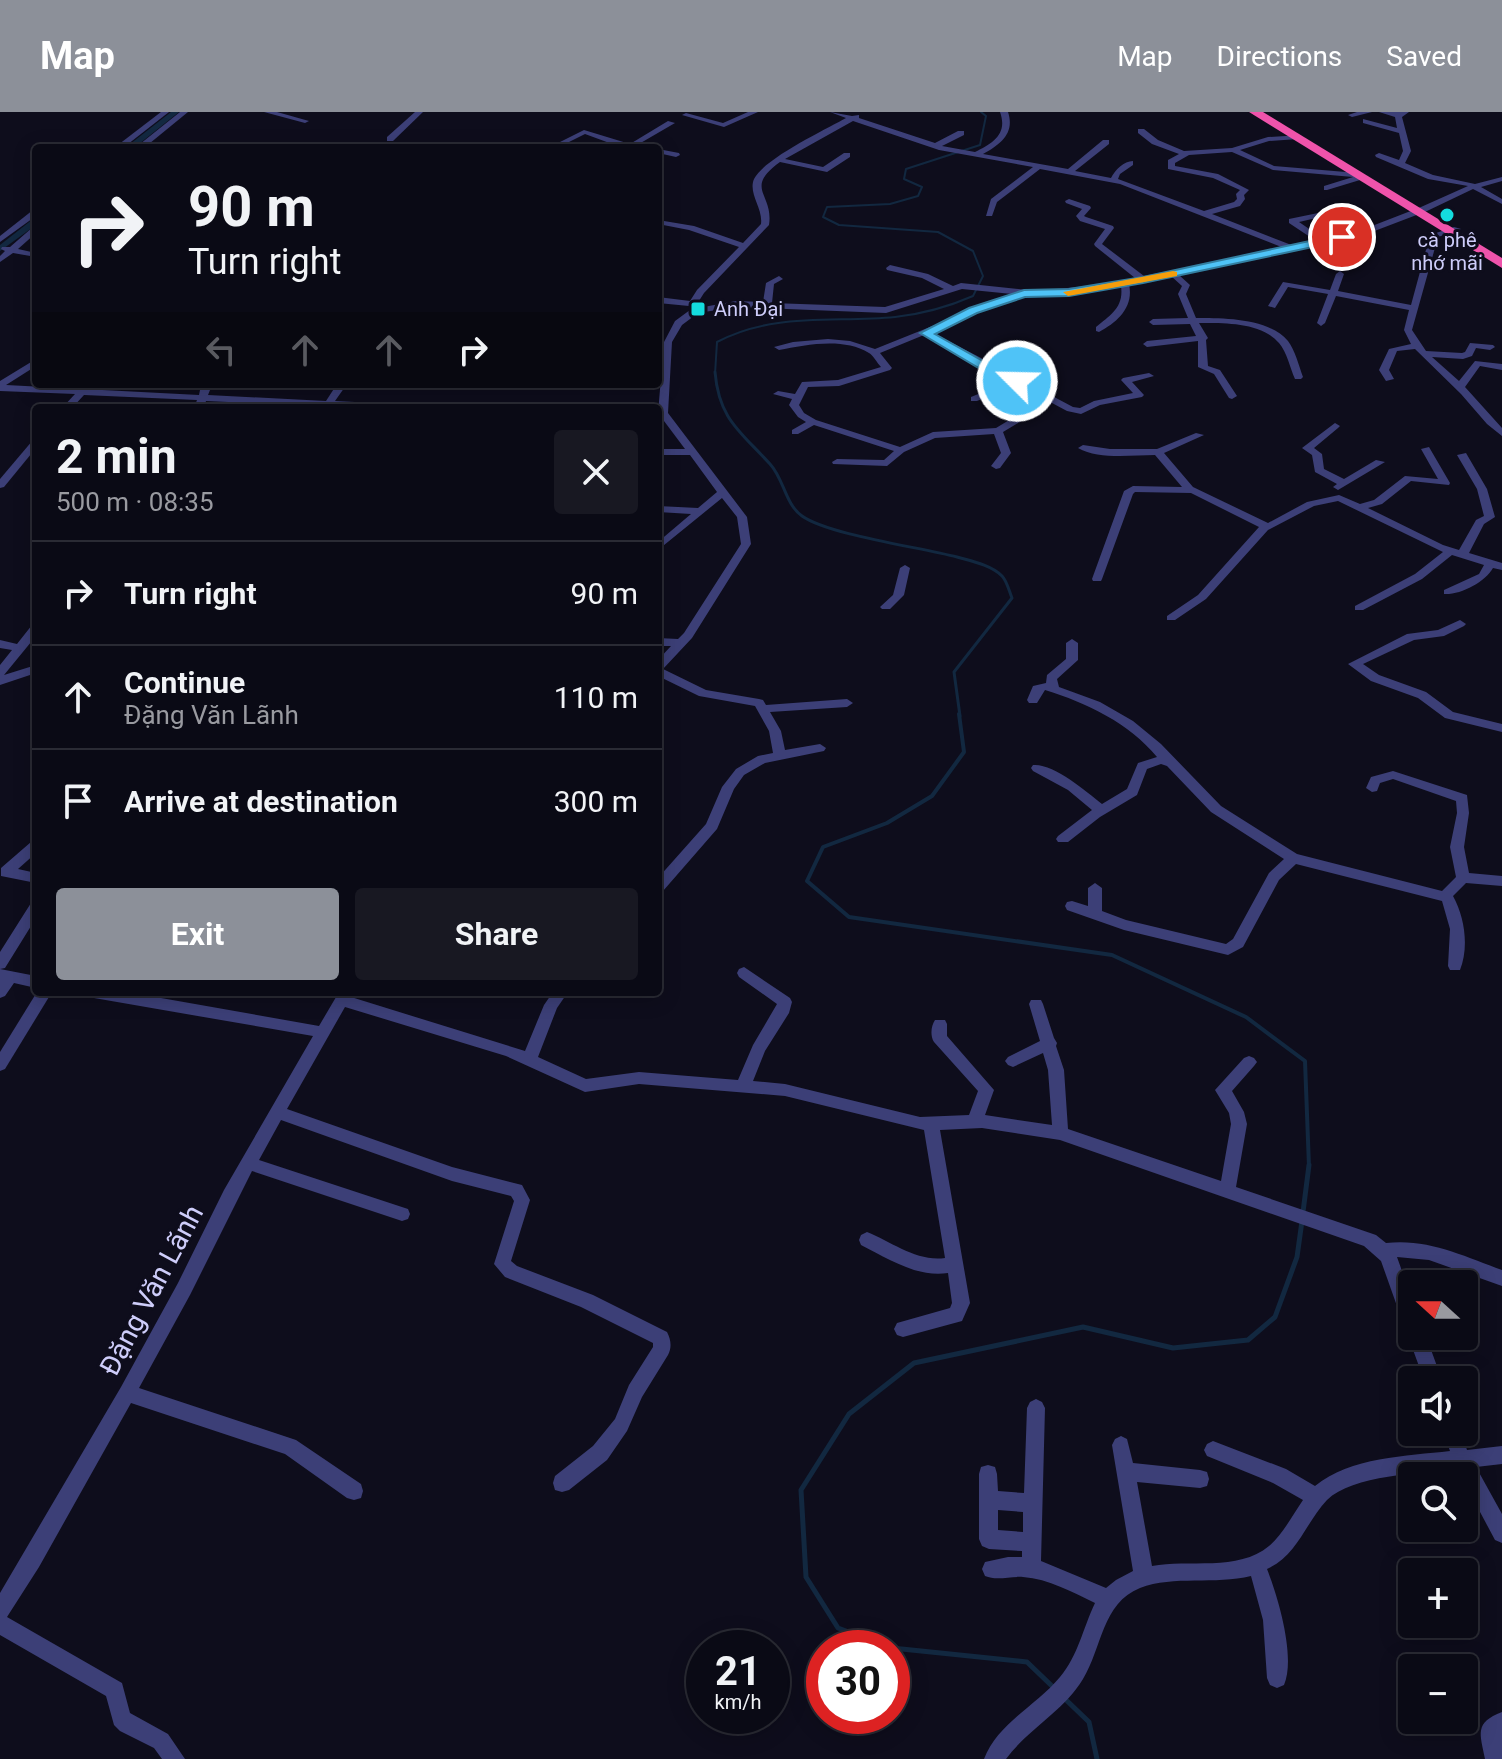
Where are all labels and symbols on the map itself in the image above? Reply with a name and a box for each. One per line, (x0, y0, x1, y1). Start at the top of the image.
pin (1308, 203, 1376, 271)
marker: cà phê nhớ mãi (1438, 206, 1456, 224)
place label: cà phê nhớ mãi (1411, 228, 1483, 275)
place label: Anh Đại (714, 297, 783, 321)
marker: Anh Đại (689, 300, 707, 318)
position arrow (975, 339, 1059, 423)
street label: Đặng Văn Lãnh (93, 1199, 210, 1381)
north arrow (1398, 1270, 1478, 1350)
speed limit sign: 30 (806, 1630, 910, 1734)

